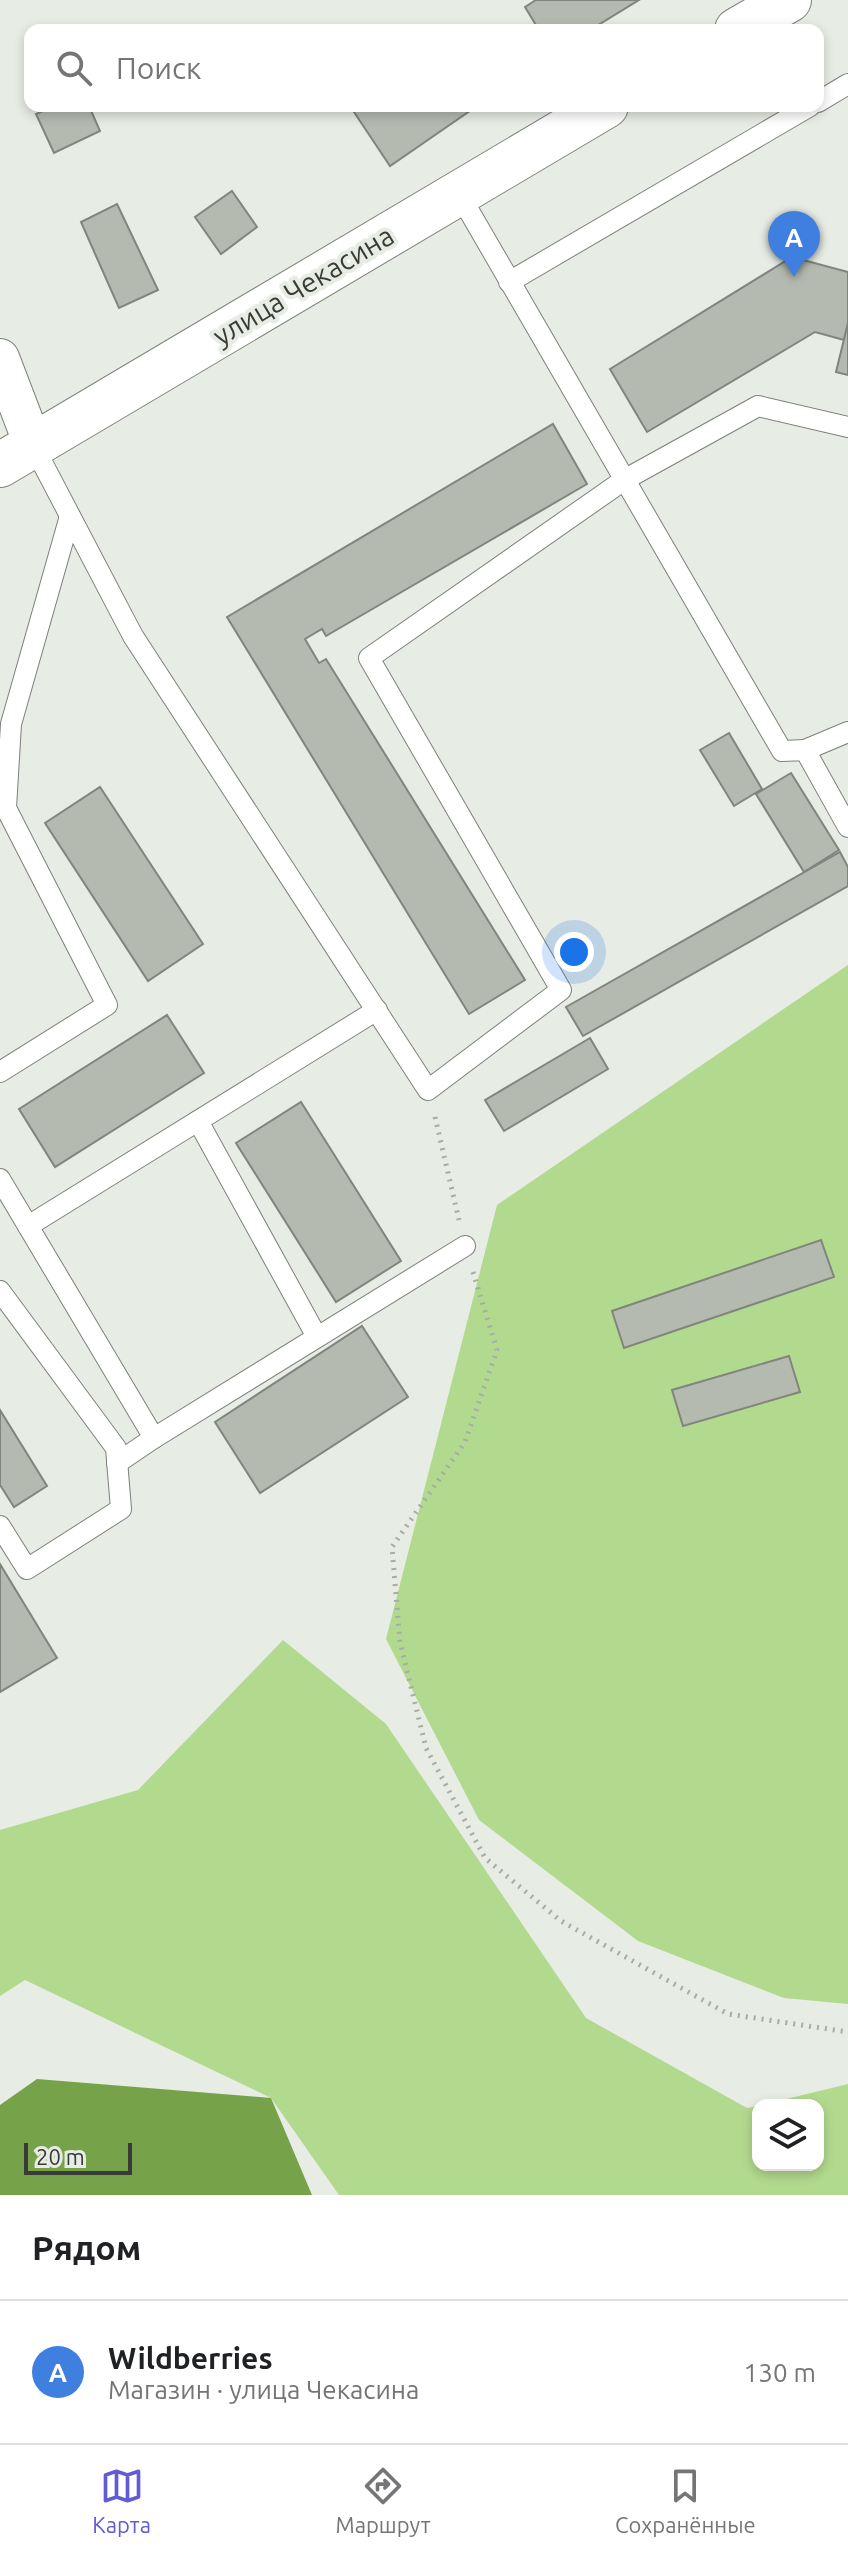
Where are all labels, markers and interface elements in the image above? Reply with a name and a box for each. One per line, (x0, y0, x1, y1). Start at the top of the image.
search box (24, 24, 824, 112)
icon: search (52, 46, 96, 90)
text: Поиск (116, 51, 201, 85)
pin: A (768, 211, 820, 277)
street label: улица Чекасина (207, 219, 399, 351)
your location (554, 932, 594, 972)
map controls (752, 2099, 824, 2171)
button: layers (752, 2099, 824, 2171)
scale bar (24, 2139, 132, 2175)
text: 20 m (36, 2144, 85, 2169)
text: Рядом (32, 2228, 141, 2266)
text: Wildberries (108, 2341, 273, 2375)
text: A (49, 2358, 67, 2387)
text: 130 m (744, 2358, 816, 2387)
text: Магазин · улица Чекасина (108, 2375, 419, 2404)
tab: Карта (92, 2464, 151, 2537)
tab: Маршрут (336, 2464, 430, 2537)
tab: Сохранённые (615, 2464, 756, 2537)

